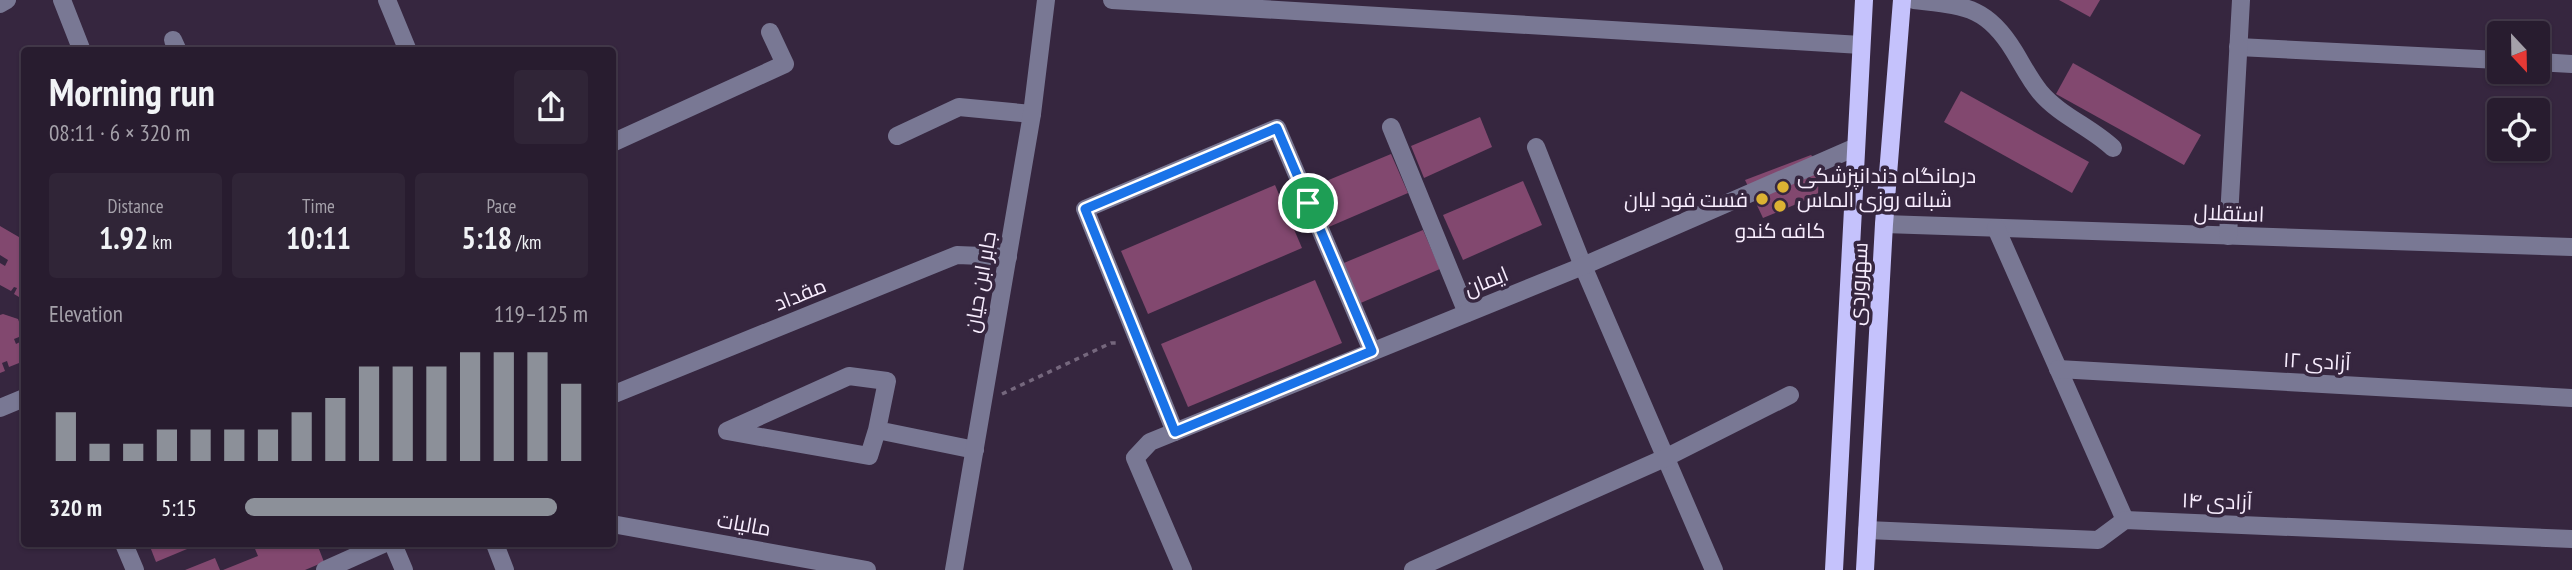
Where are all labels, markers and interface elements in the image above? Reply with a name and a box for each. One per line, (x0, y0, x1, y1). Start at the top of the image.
north arrow (2487, 21, 2550, 84)
map controls (2487, 21, 2550, 161)
text: Morning run (49, 67, 215, 116)
button: share (514, 70, 588, 144)
button: locate (2487, 98, 2550, 161)
text: 08:11 · 6 × 320 m (49, 118, 190, 147)
place label: درمانگاه دندان‍‍پزشکی شبانه روزی الماس (1797, 162, 1976, 213)
pin (1278, 173, 1338, 233)
marker: درمانگاه دندان‍‍پزشکی شبانه روزی الماس (1775, 179, 1791, 195)
icon: arrive (1289, 184, 1327, 222)
place label: فست فود لیان (1624, 186, 1748, 213)
marker: فست فود لیان (1754, 191, 1770, 207)
text: Distance (108, 194, 163, 218)
text: Time (302, 194, 335, 218)
text: Pace (487, 194, 516, 218)
marker: کافه کندو (1772, 198, 1788, 214)
street label: استقلال (2193, 198, 2265, 228)
place label: کافه کندو (1735, 217, 1825, 244)
text: 1.92 (99, 218, 148, 257)
text: 10:11 (286, 218, 351, 257)
text: 5:18 (462, 218, 512, 257)
street label: جابر ابن حیان (958, 229, 1002, 335)
text: km (148, 230, 172, 254)
text: /km (512, 230, 541, 254)
street label: سهروردی (1842, 242, 1874, 326)
street label: ایمان (1460, 260, 1512, 302)
street label: مقداد (770, 271, 830, 317)
text: Elevation (49, 299, 123, 328)
text: 119–125 m (494, 299, 588, 328)
street label: آزادی ۱۲ (2282, 346, 2352, 376)
street label: آزادی ۱۴ (2181, 486, 2253, 516)
text: 320 m (49, 493, 102, 522)
text: 5:15 (161, 493, 197, 522)
street label: مالیات (715, 506, 773, 542)

